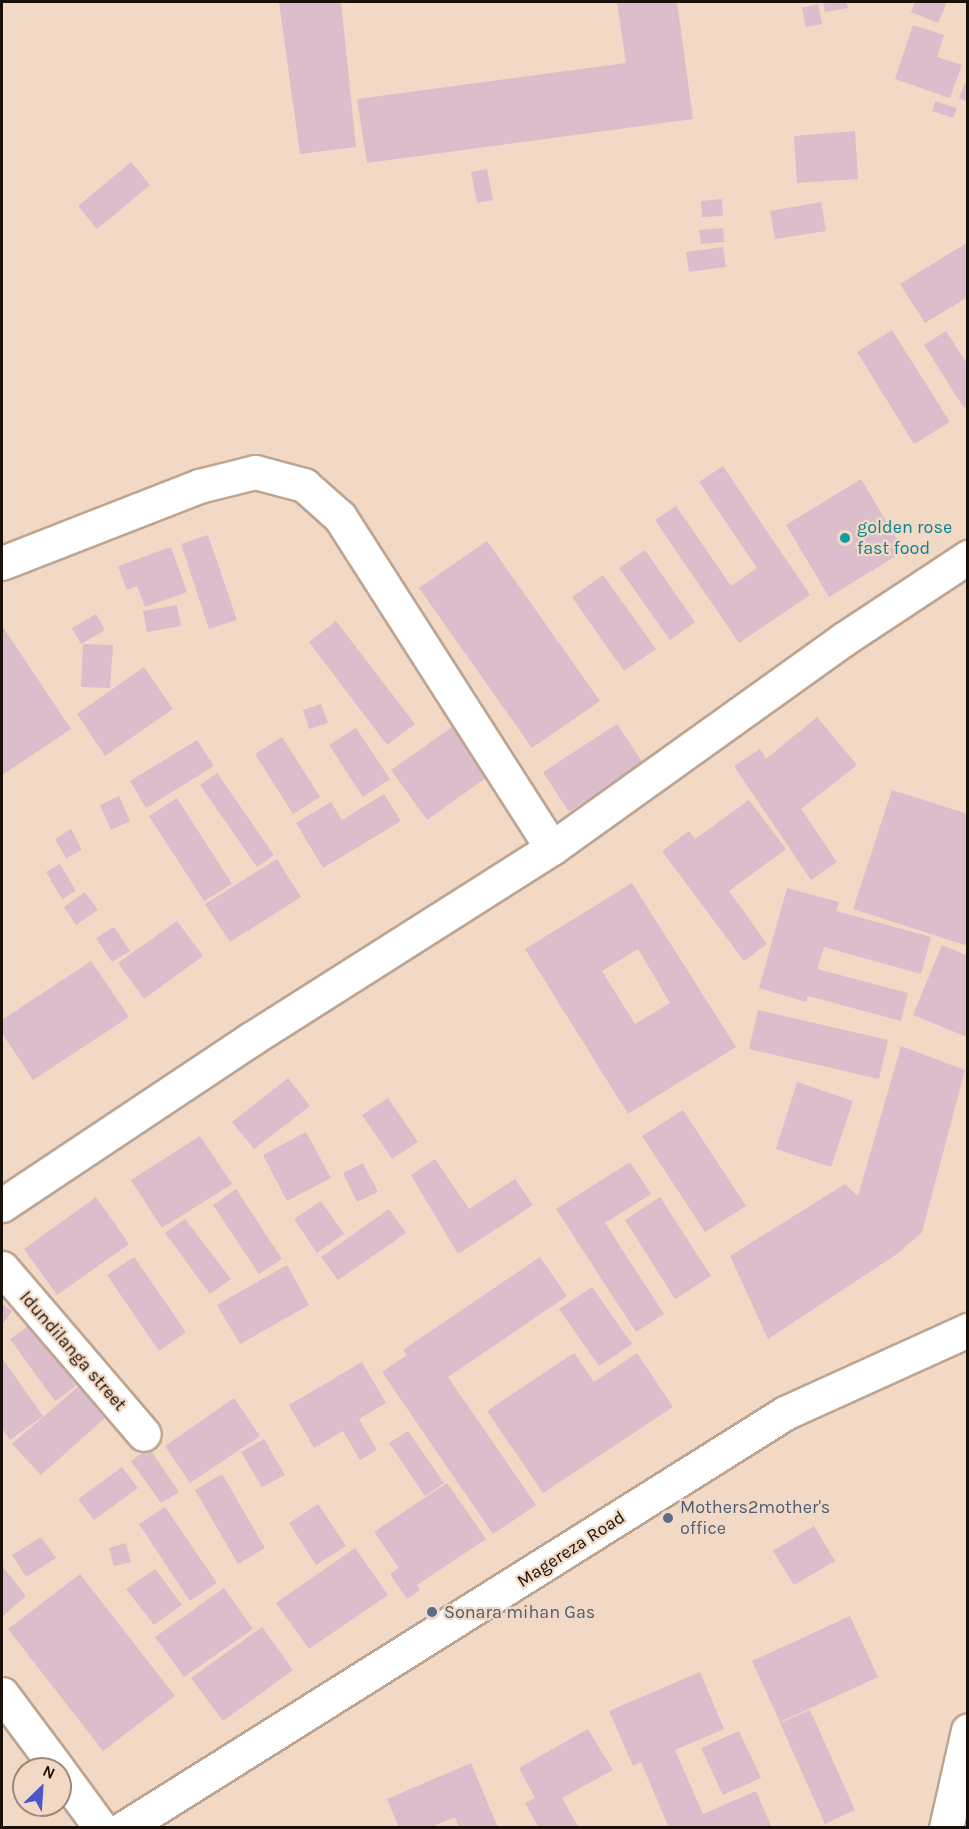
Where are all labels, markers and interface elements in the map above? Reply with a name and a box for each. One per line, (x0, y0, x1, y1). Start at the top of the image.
place label: golden rose fast food (857, 517, 952, 560)
marker: golden rose fast food (838, 531, 852, 545)
street label: Idundilanga street (15, 1287, 131, 1415)
place label: Mothers2mother's office (680, 1497, 830, 1540)
street label: Magereza Road (513, 1506, 629, 1592)
marker: Mothers2mother's office (661, 1511, 675, 1525)
place label: Sonara mihan Gas (444, 1601, 595, 1623)
marker: Sonara mihan Gas (425, 1605, 439, 1619)
north arrow (12, 1757, 72, 1817)
text: N (40, 1761, 58, 1783)

